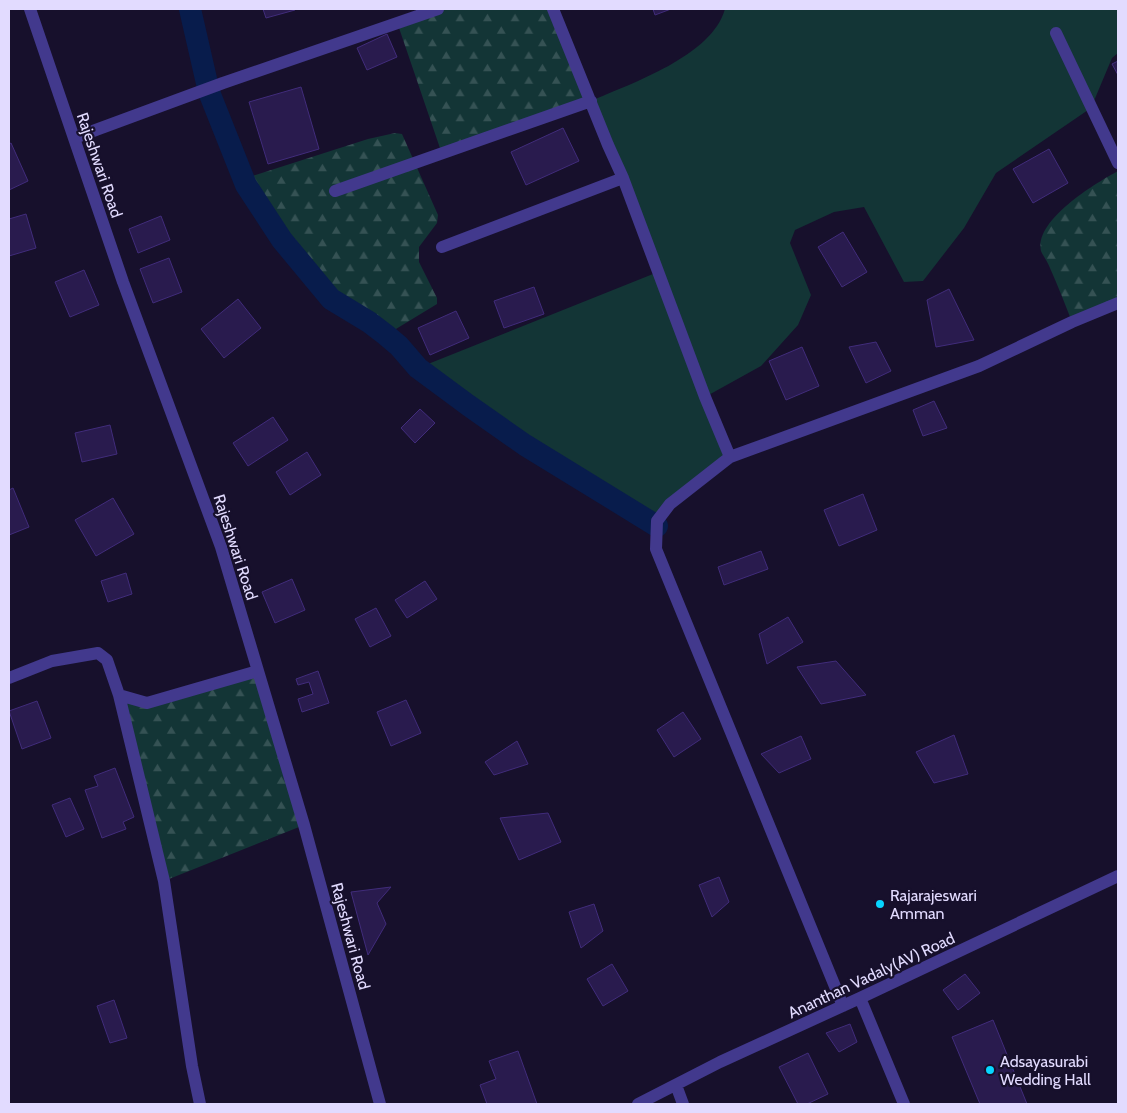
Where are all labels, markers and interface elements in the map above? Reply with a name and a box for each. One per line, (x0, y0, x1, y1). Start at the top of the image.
street label: Rajeshwari Road (73, 110, 126, 220)
street label: Rajeshwari Road (209, 492, 262, 602)
street label: Rajeshwari Road (327, 881, 374, 992)
place label: Rajarajeswari Amman (890, 886, 977, 923)
marker: Rajarajeswari Amman (874, 898, 886, 910)
street label: Ananthan Vadaly(AV) Road (785, 928, 958, 1022)
place label: Adsayasurabi Wedding Hall (1000, 1052, 1091, 1089)
marker: Adsayasurabi Wedding Hall (984, 1064, 996, 1076)

